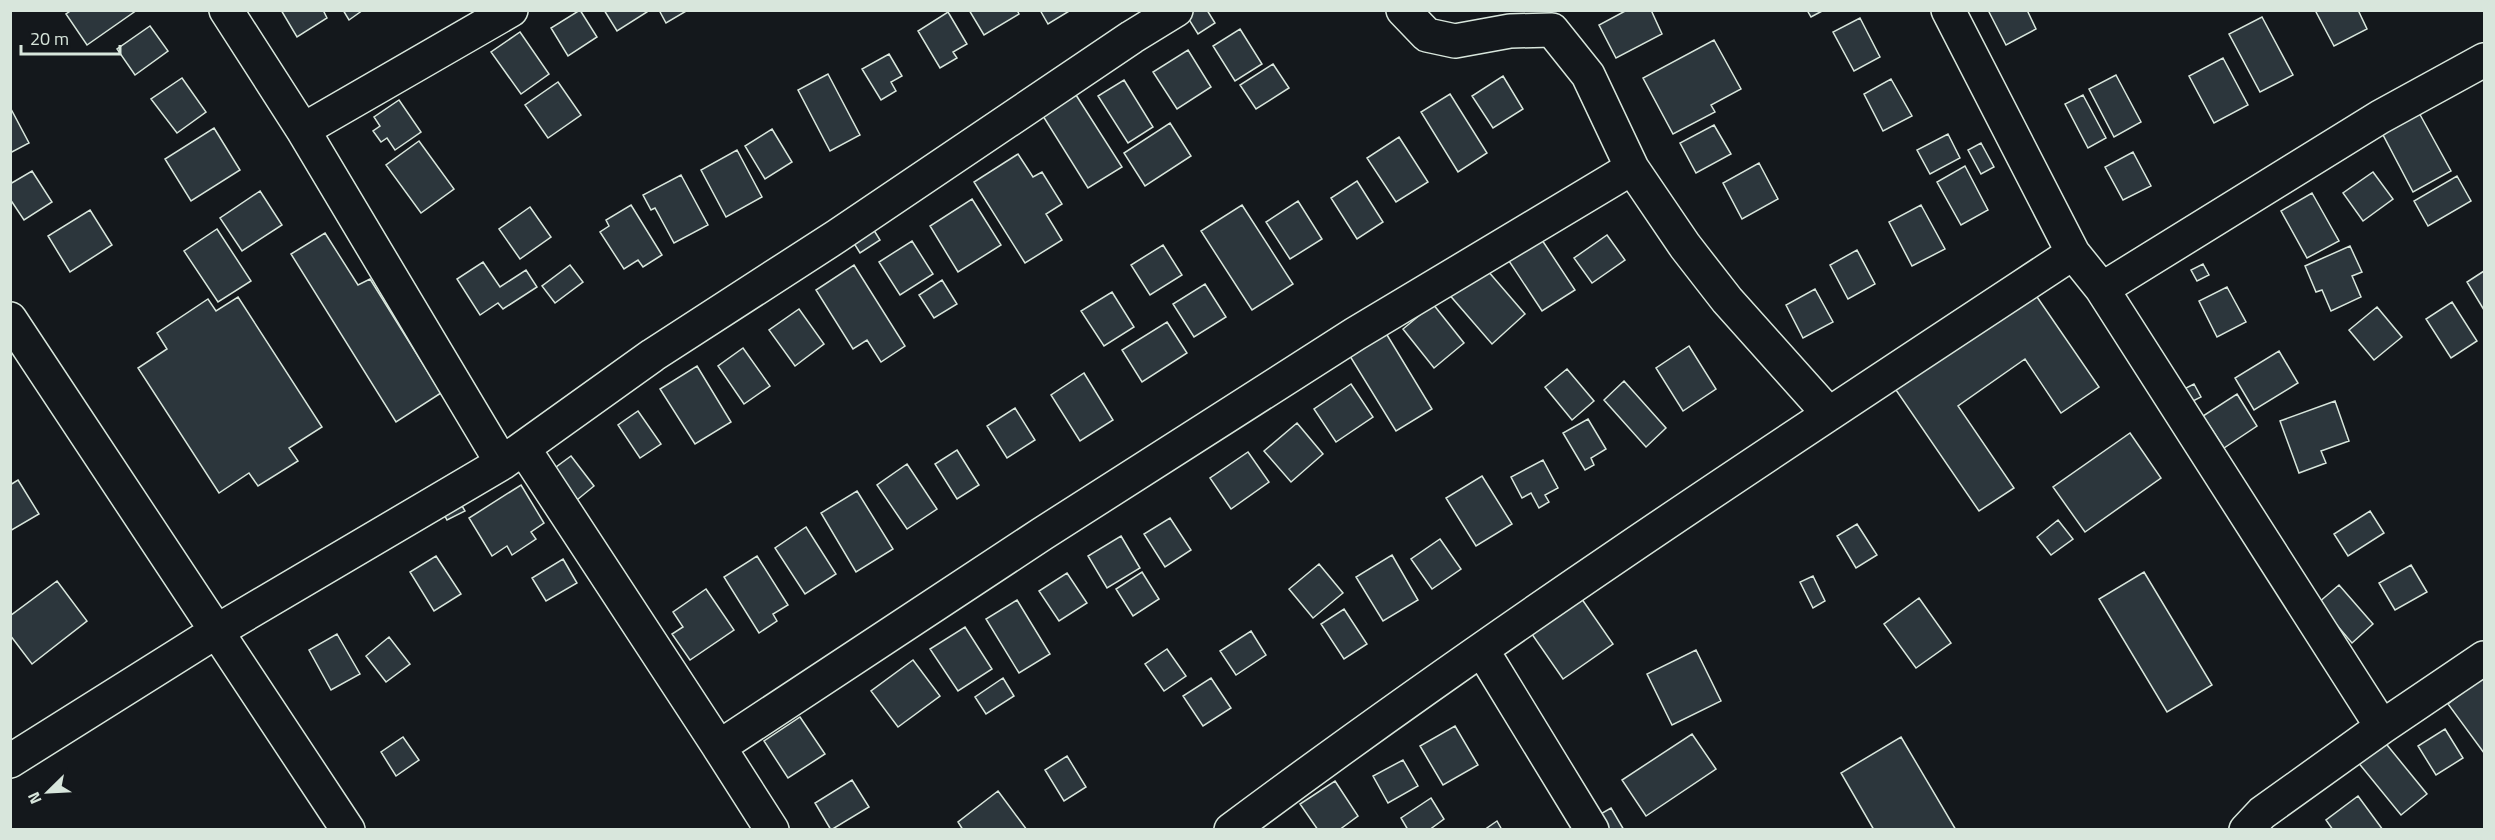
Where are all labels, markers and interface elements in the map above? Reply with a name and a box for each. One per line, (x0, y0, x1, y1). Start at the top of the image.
scale bar (21, 18, 120, 56)
text: 20 m (30, 25, 69, 52)
north arrow (18, 762, 78, 822)
text: N (21, 788, 48, 808)

